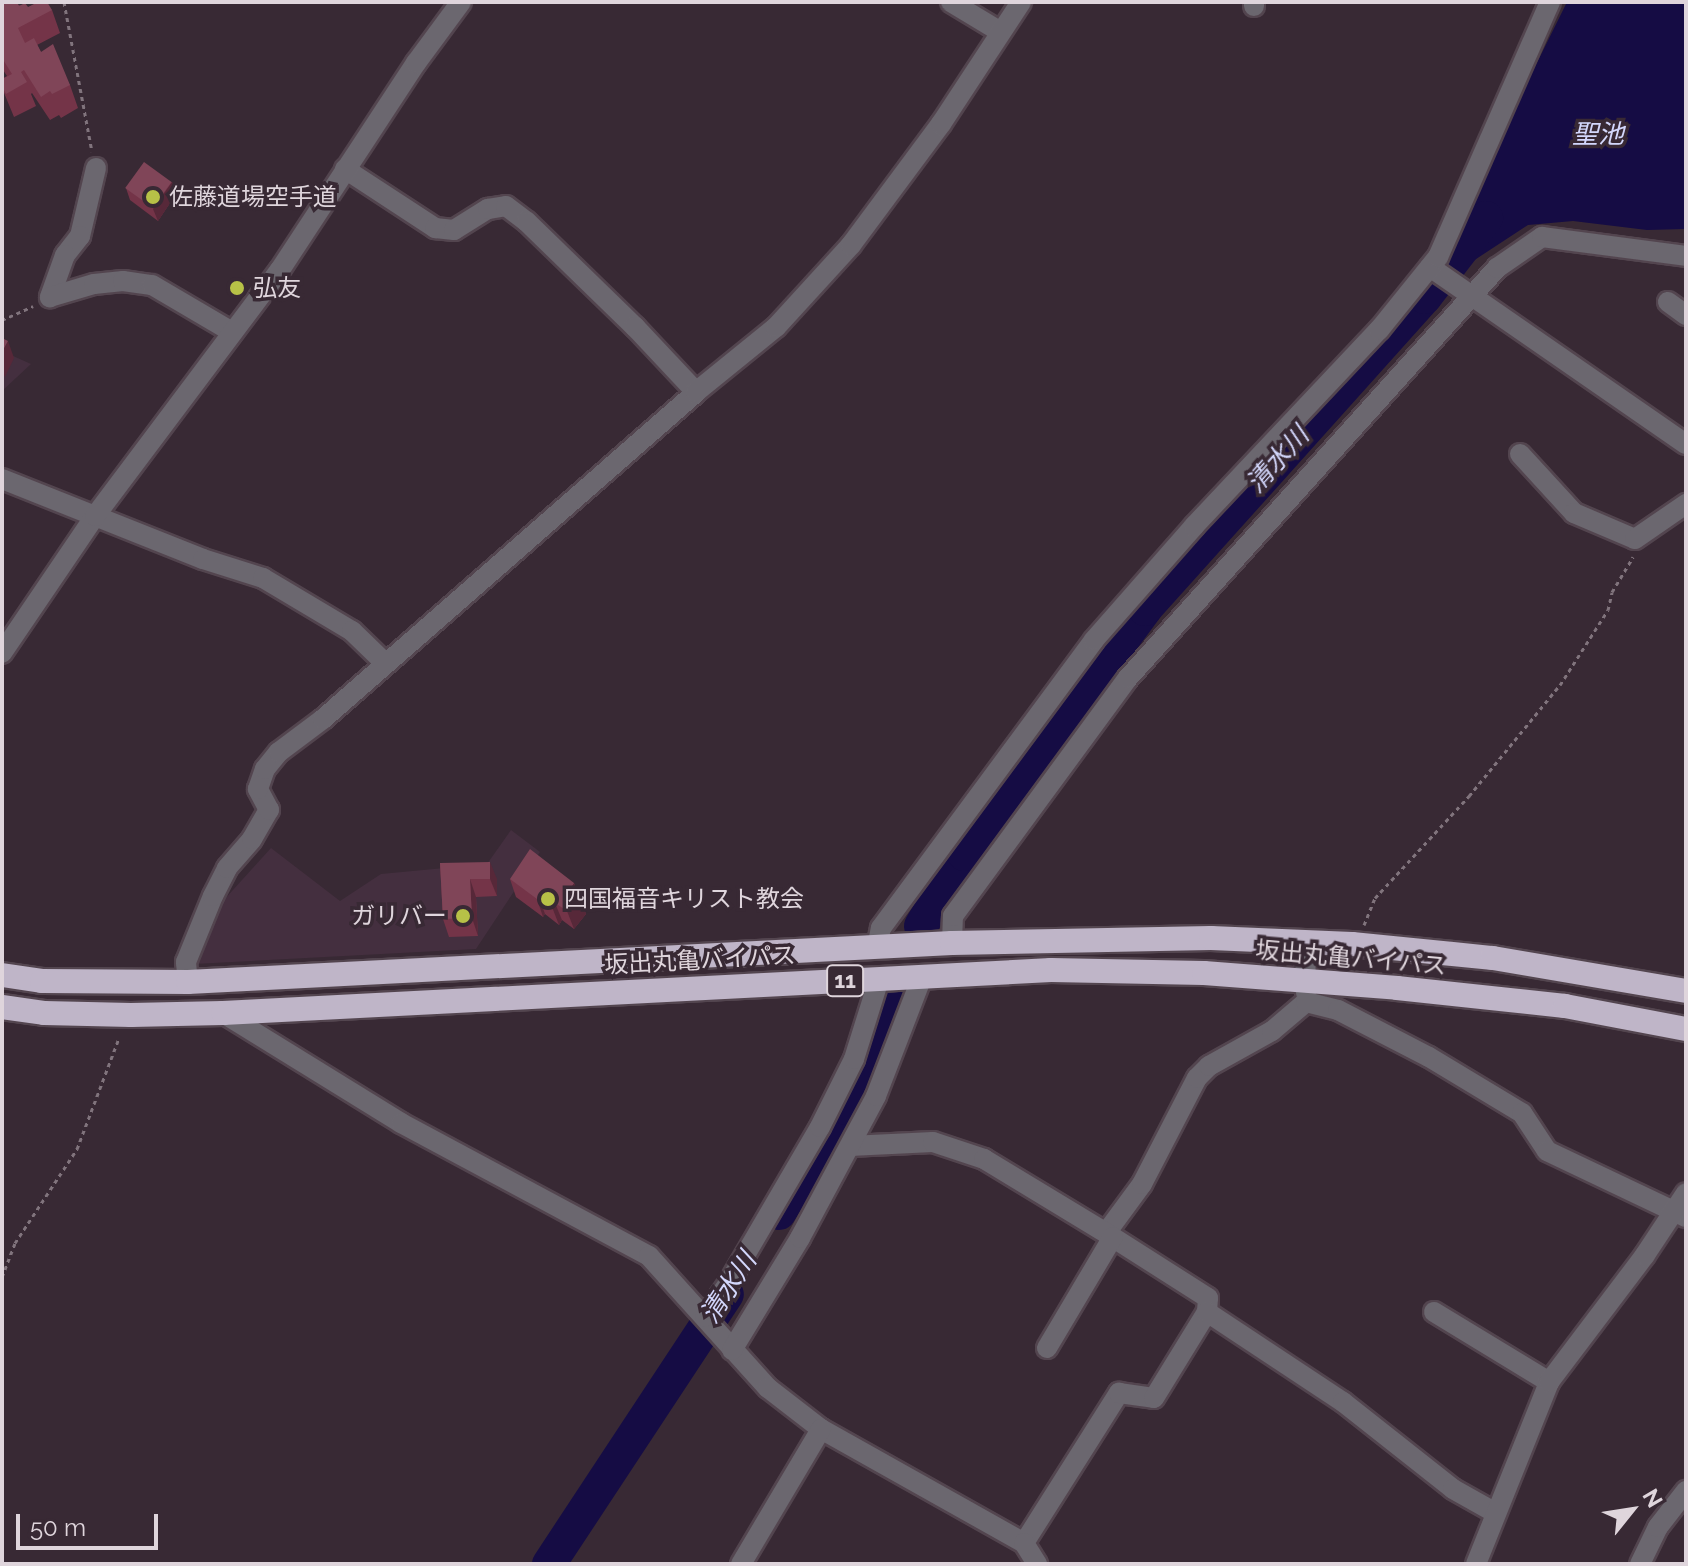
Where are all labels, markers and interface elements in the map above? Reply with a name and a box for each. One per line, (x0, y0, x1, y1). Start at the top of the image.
water label: 聖池 (1572, 119, 1624, 151)
place label: 佐藤道場空手道 (169, 183, 337, 211)
marker: 佐藤道場空手道 (144, 188, 162, 206)
place label: 弘友 (253, 274, 301, 302)
marker: 弘友 (228, 279, 246, 297)
water label: 清水川 (1240, 421, 1316, 499)
place label: 四国福音キリスト教会 (564, 885, 804, 913)
marker: 四国福音キリスト教会 (539, 890, 557, 908)
place label: ガリバー (351, 902, 447, 930)
marker: ガリバー (454, 907, 472, 925)
street label: 坂出丸亀バイパス (1254, 935, 1448, 981)
street label: 坂出丸亀バイパス (603, 941, 797, 979)
road number: 11 (825, 963, 865, 999)
water label: 清水川 (695, 1247, 763, 1329)
north arrow (1592, 1470, 1672, 1550)
text: N (1637, 1484, 1668, 1512)
scale bar (20, 1498, 162, 1548)
text: 50 m (30, 1513, 86, 1542)

